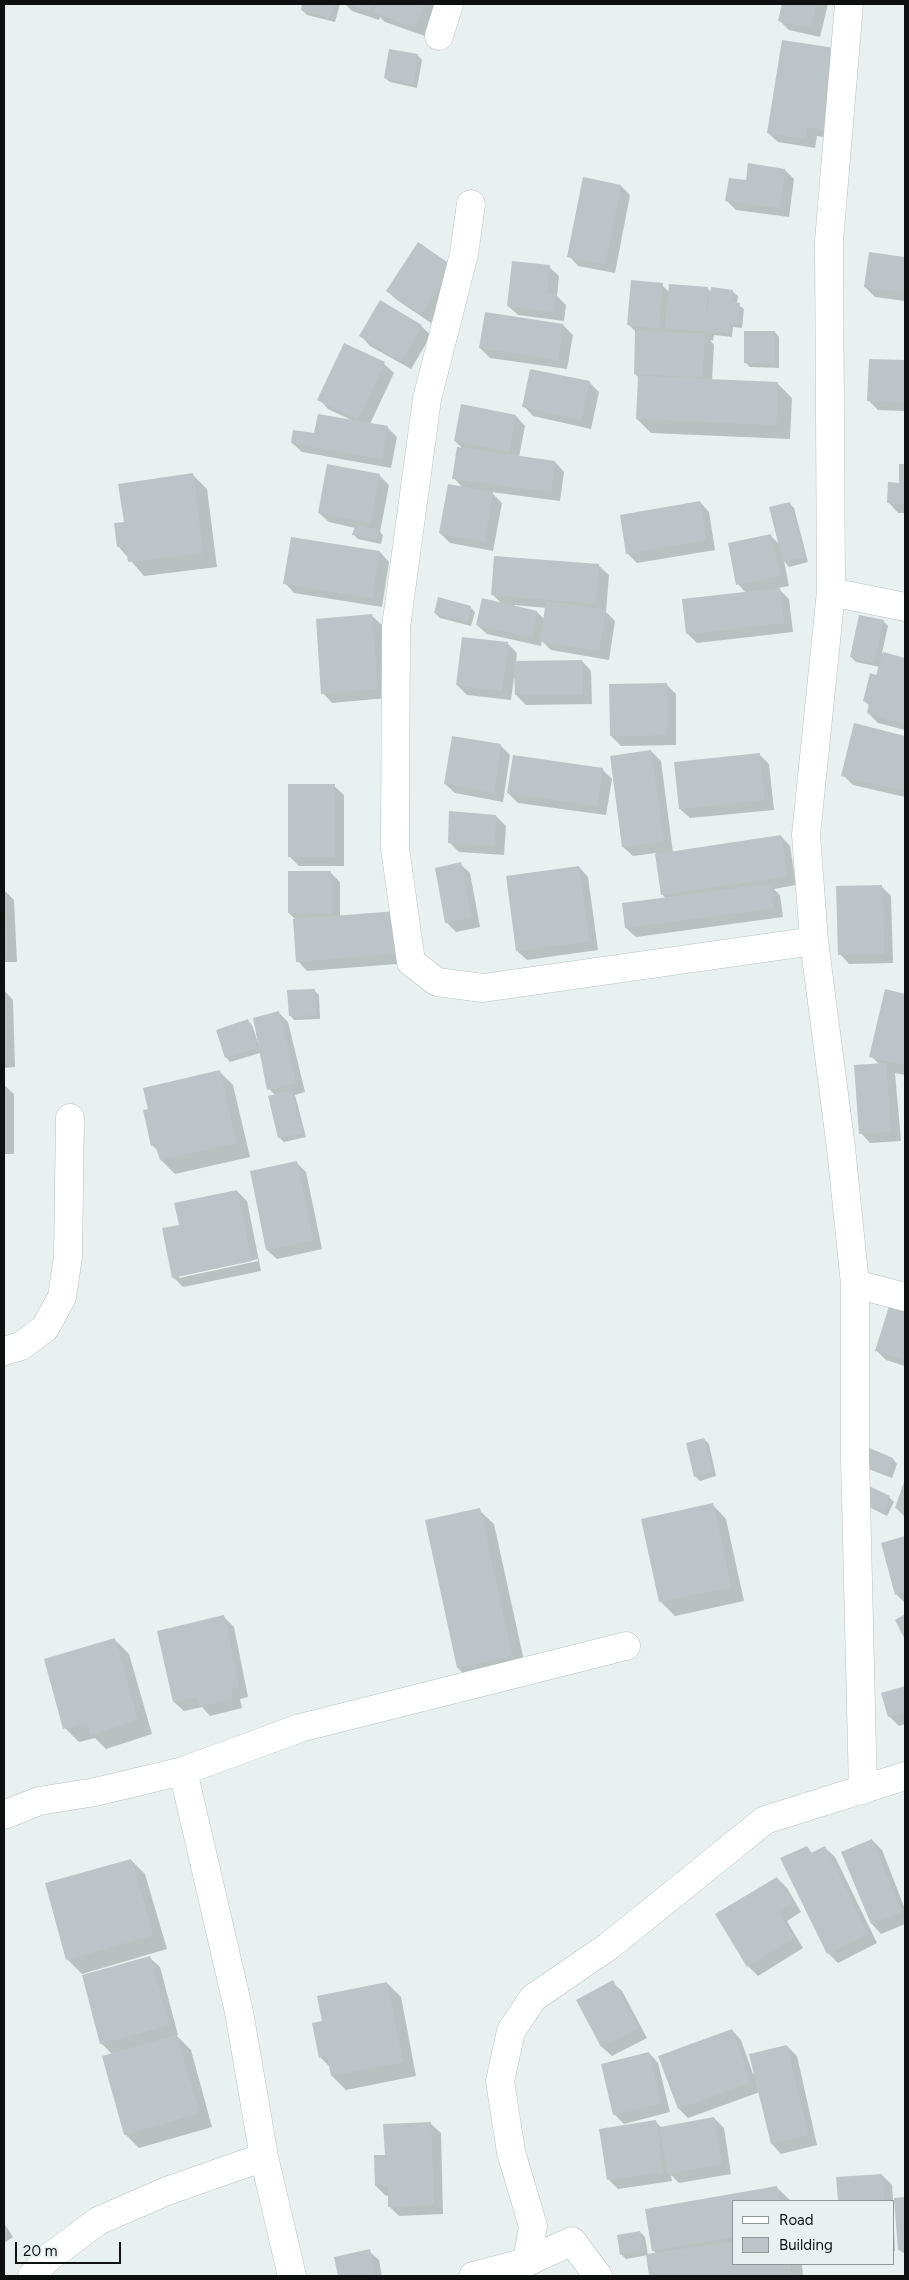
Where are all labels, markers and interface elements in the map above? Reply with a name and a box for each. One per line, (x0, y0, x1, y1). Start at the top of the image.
legend (732, 2200, 894, 2265)
text: Road (779, 2211, 814, 2229)
scale bar (18, 2232, 124, 2264)
text: Building (779, 2236, 833, 2254)
text: 20 m (23, 2242, 57, 2260)

